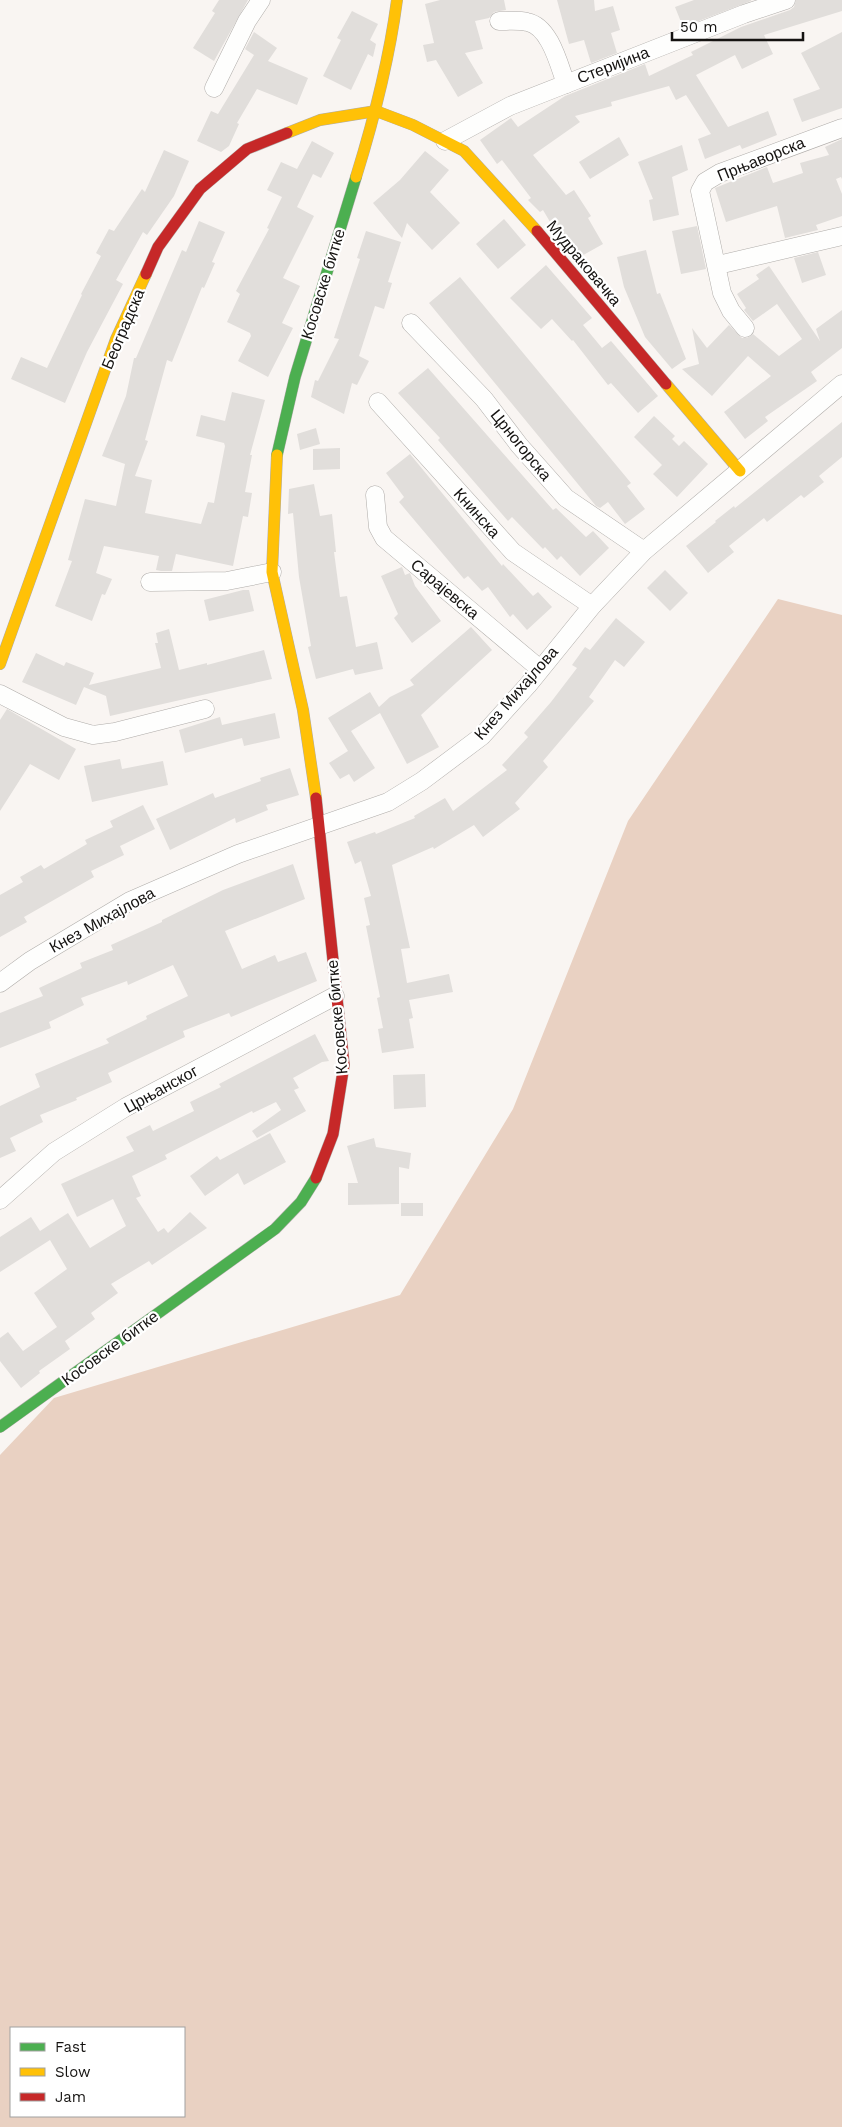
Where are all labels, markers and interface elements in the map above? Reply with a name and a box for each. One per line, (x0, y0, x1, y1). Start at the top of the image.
scale bar (672, 10, 803, 42)
text: 50 m (680, 18, 717, 36)
street label: Стеријина (574, 43, 652, 87)
street label: Прњаворска (714, 133, 808, 185)
street label: Мудраковачка (543, 216, 625, 310)
street label: Косовске битке (297, 226, 349, 342)
street label: Београдска (98, 286, 148, 372)
street label: Црногорска (487, 406, 556, 484)
street label: Книнска (450, 484, 504, 542)
street label: Сарајевска (407, 555, 483, 623)
street label: Кнез Михајлова (470, 642, 562, 744)
street label: Кнез Михајлова (46, 883, 158, 957)
street label: Косовске битке (323, 959, 351, 1075)
street label: Црњанског (121, 1061, 201, 1117)
street label: Косовске битке (58, 1307, 162, 1389)
legend (10, 2027, 185, 2117)
text: Fast (55, 2038, 87, 2056)
text: Slow (55, 2063, 91, 2081)
text: Jam (55, 2088, 86, 2106)

